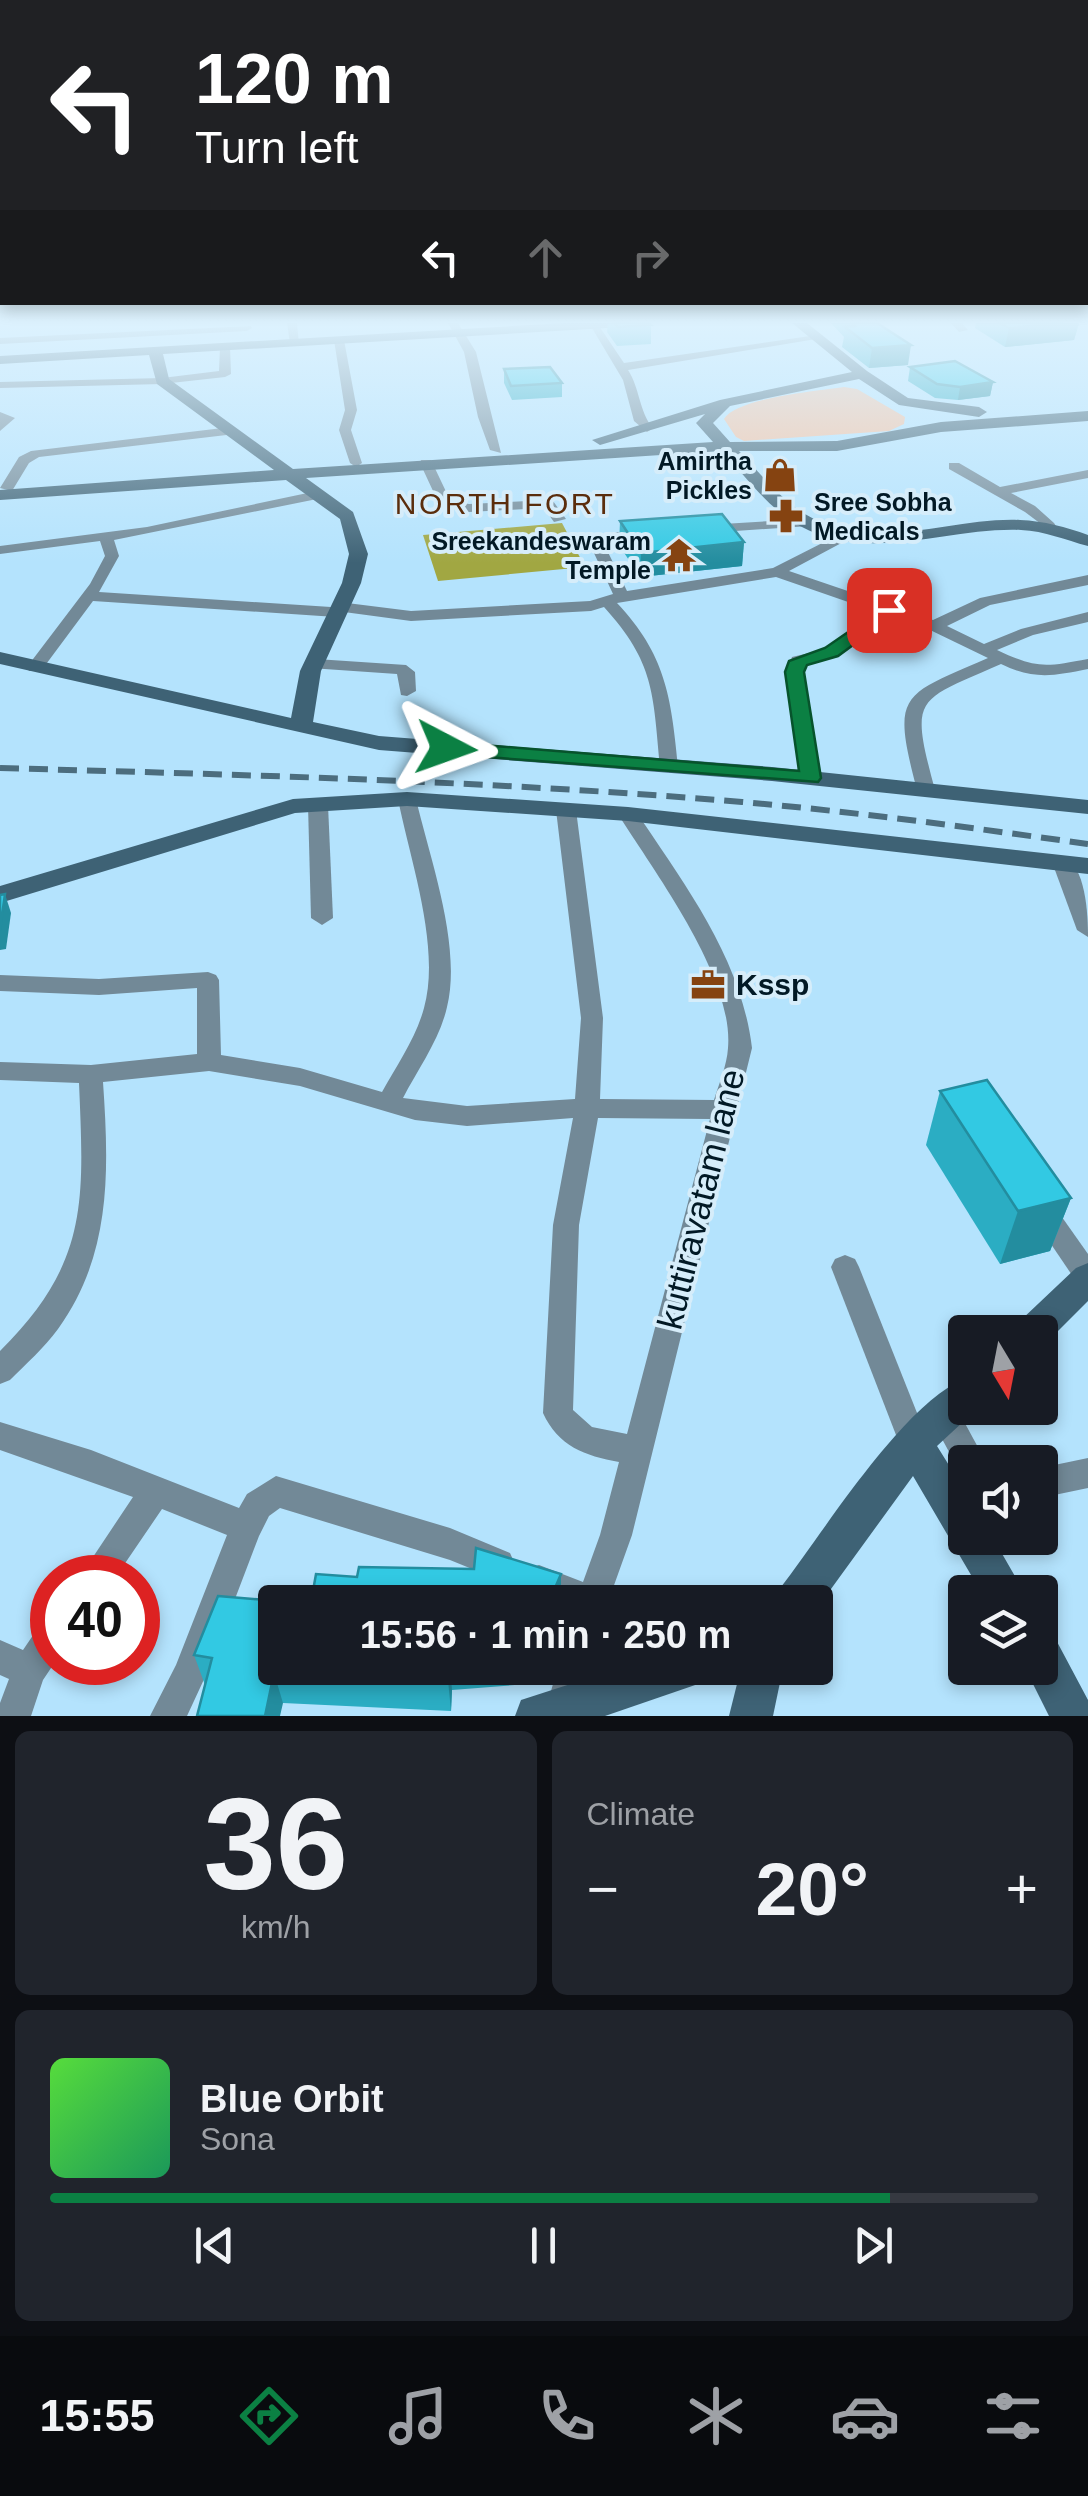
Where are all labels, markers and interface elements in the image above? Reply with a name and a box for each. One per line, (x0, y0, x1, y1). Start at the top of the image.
icon: left (30, 40, 160, 170)
text: 120 m (195, 40, 393, 118)
text: Turn left (195, 122, 358, 173)
icon: left (413, 230, 468, 285)
icon: ahead (518, 230, 573, 285)
icon: right (623, 230, 678, 285)
place label: Amirtha Pickles (658, 447, 753, 504)
shop icon: Amirtha Pickles (761, 456, 799, 494)
district label: NORTH FORT (395, 487, 615, 520)
place label: Sree Sobha Medicals (814, 488, 953, 545)
pharmacy icon: Sree Sobha Medicals (767, 497, 805, 535)
place label: Sreekandeswaram Temple (431, 527, 651, 584)
temple icon: Sreekandeswaram Temple (660, 536, 698, 574)
pin (847, 568, 932, 653)
icon: arrive (862, 583, 917, 638)
position arrow (394, 696, 498, 800)
office icon: Kssp (689, 966, 727, 1004)
place label: Kssp (736, 968, 809, 1001)
street label: kuttiravatam lane (649, 1065, 752, 1333)
north arrow (948, 1315, 1058, 1425)
map controls (948, 1315, 1058, 1685)
button: sound (948, 1445, 1058, 1555)
speed limit sign: 40 (30, 1555, 160, 1685)
button: layers (948, 1575, 1058, 1685)
text: 15:56 · 1 min · 250 m (360, 1614, 731, 1656)
text: 36 (203, 1771, 348, 1917)
text: Climate (587, 1796, 695, 1832)
text: 20° (756, 1847, 869, 1931)
text: − (587, 1858, 619, 1920)
text: + (1006, 1858, 1038, 1920)
text: km/h (241, 1909, 310, 1945)
text: Blue Orbit (200, 2078, 384, 2120)
text: Sona (200, 2121, 275, 2157)
icon: previous (187, 2218, 242, 2273)
icon: pause (516, 2218, 571, 2273)
icon: next (846, 2218, 901, 2273)
icon: directions (234, 2381, 304, 2451)
icon: music (383, 2381, 453, 2451)
icon: phone (532, 2381, 602, 2451)
icon: climate (681, 2381, 751, 2451)
icon: car (830, 2381, 900, 2451)
icon: filters (978, 2381, 1048, 2451)
text: 15:55 (39, 2390, 155, 2441)

